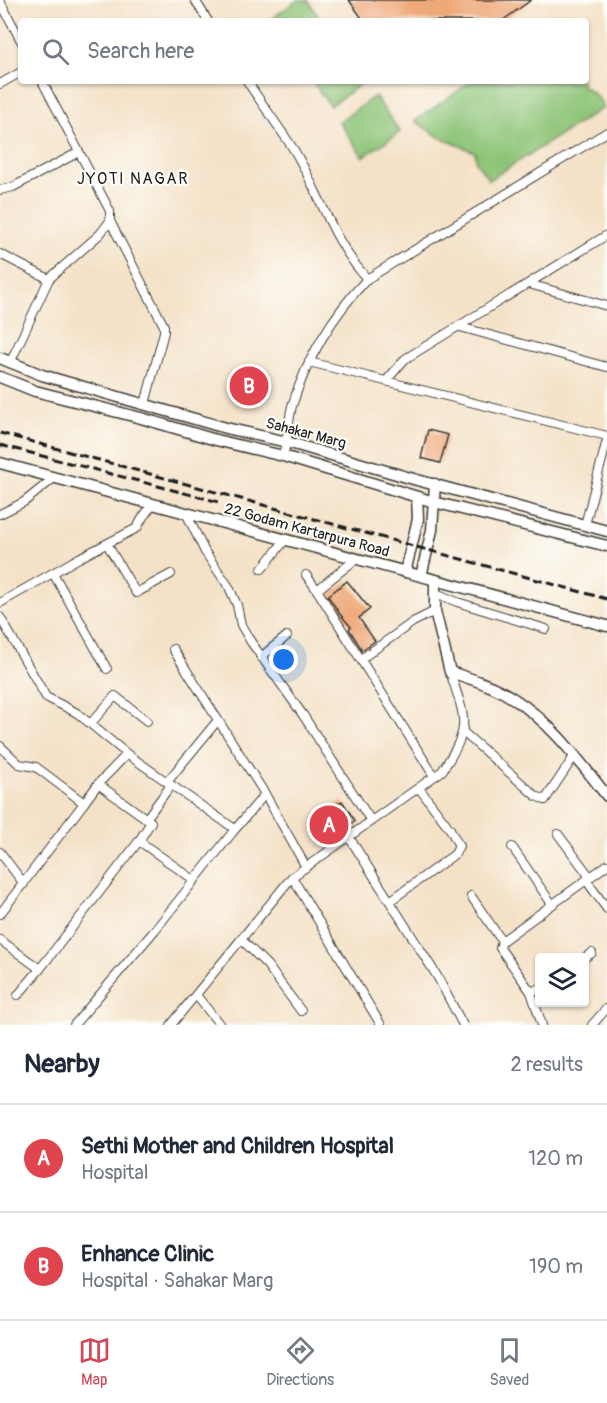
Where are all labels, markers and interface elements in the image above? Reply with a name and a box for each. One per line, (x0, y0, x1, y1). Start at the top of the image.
search box (18, 18, 589, 84)
icon: search (39, 35, 72, 68)
text: Search here (87, 37, 194, 65)
district label: JYOTI NAGAR (77, 169, 189, 189)
pin: B (230, 364, 268, 408)
street label: Sahakar Marg (264, 414, 348, 453)
street label: 22 Godam Kartarpura Road (222, 499, 391, 562)
your location (269, 645, 298, 674)
pin: A (310, 802, 348, 848)
map controls (535, 953, 589, 1007)
button: layers (535, 953, 589, 1007)
text: Nearby (24, 1048, 100, 1080)
text: 2 results (511, 1052, 583, 1077)
text: Sethi Mother and Children Hospital (81, 1132, 394, 1160)
text: A (37, 1146, 50, 1171)
text: 120 m (528, 1146, 583, 1171)
text: Hospital (81, 1160, 148, 1185)
text: Enhance Clinic (81, 1240, 214, 1268)
text: B (38, 1254, 49, 1279)
text: 190 m (529, 1254, 583, 1279)
text: Hospital · Sahakar Marg (81, 1268, 273, 1293)
tab: Map (78, 1334, 111, 1390)
tab: Directions (266, 1334, 334, 1390)
tab: Saved (490, 1334, 529, 1390)

